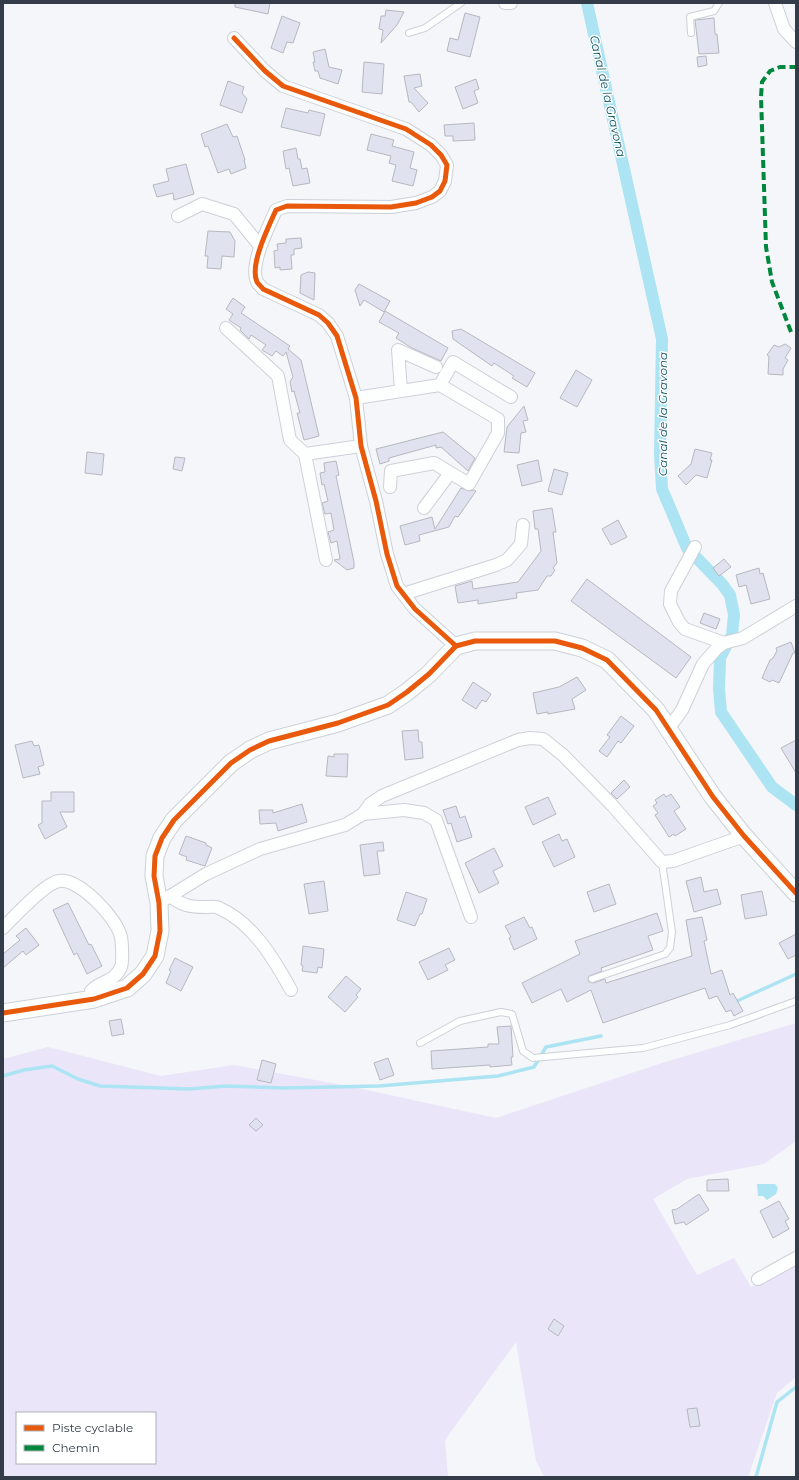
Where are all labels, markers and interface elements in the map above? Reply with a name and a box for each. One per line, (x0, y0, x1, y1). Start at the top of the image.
water label: Canal de la Gravona (587, 34, 629, 158)
water label: Canal de la Gravona (655, 352, 670, 476)
legend (16, 1412, 156, 1464)
text: Piste cyclable (52, 1420, 133, 1435)
text: Chemin (52, 1440, 100, 1455)

